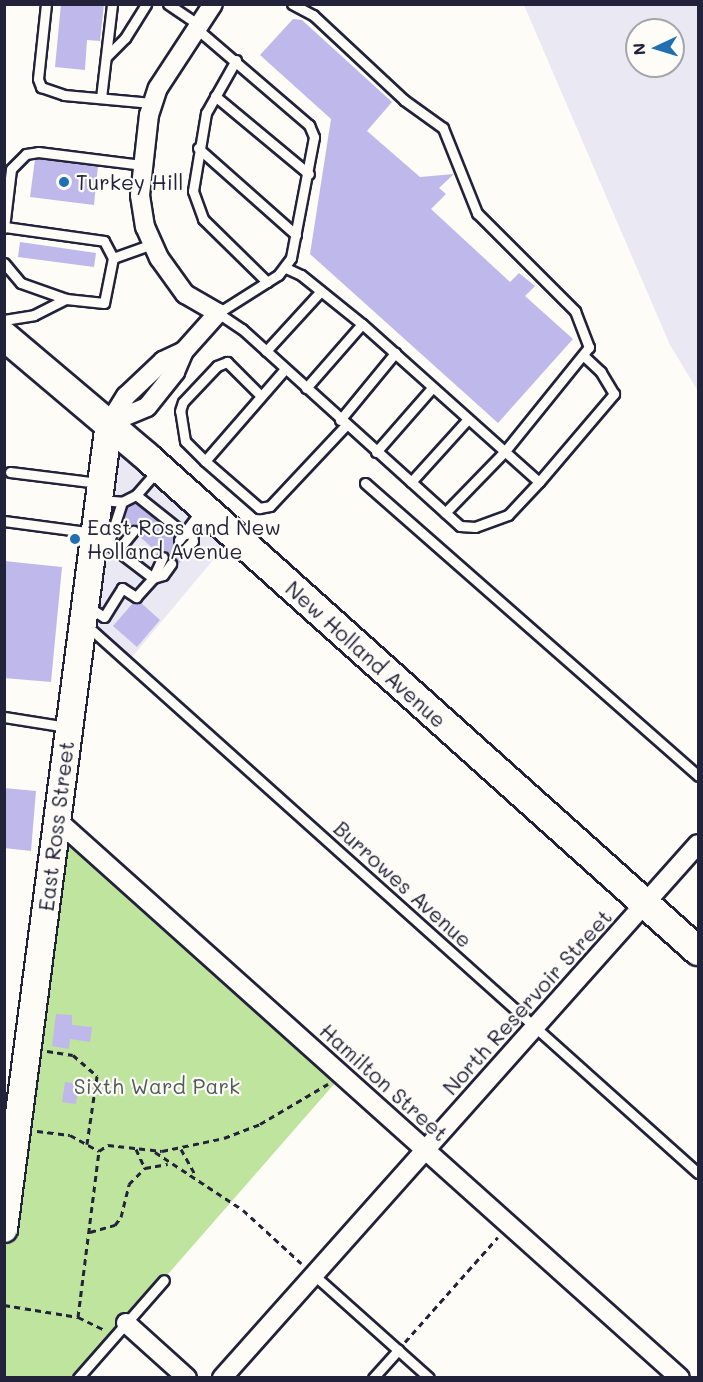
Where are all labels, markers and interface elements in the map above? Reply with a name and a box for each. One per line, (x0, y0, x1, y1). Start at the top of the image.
north arrow (625, 18, 685, 78)
text: N (628, 42, 649, 56)
place label: Turkey Hill (76, 169, 183, 195)
marker: Turkey Hill (57, 175, 71, 189)
place label: East Ross and New Holland Avenue (87, 514, 281, 564)
marker: East Ross and New Holland Avenue (68, 532, 82, 546)
street label: New Holland Avenue (281, 575, 451, 733)
street label: East Ross Street (33, 740, 79, 912)
street label: Burrowes Avenue (329, 815, 477, 953)
street label: North Reservoir Street (437, 904, 617, 1100)
street label: Hamilton Street (315, 1018, 453, 1146)
park label: Sixth Ward Park (74, 1073, 240, 1099)

